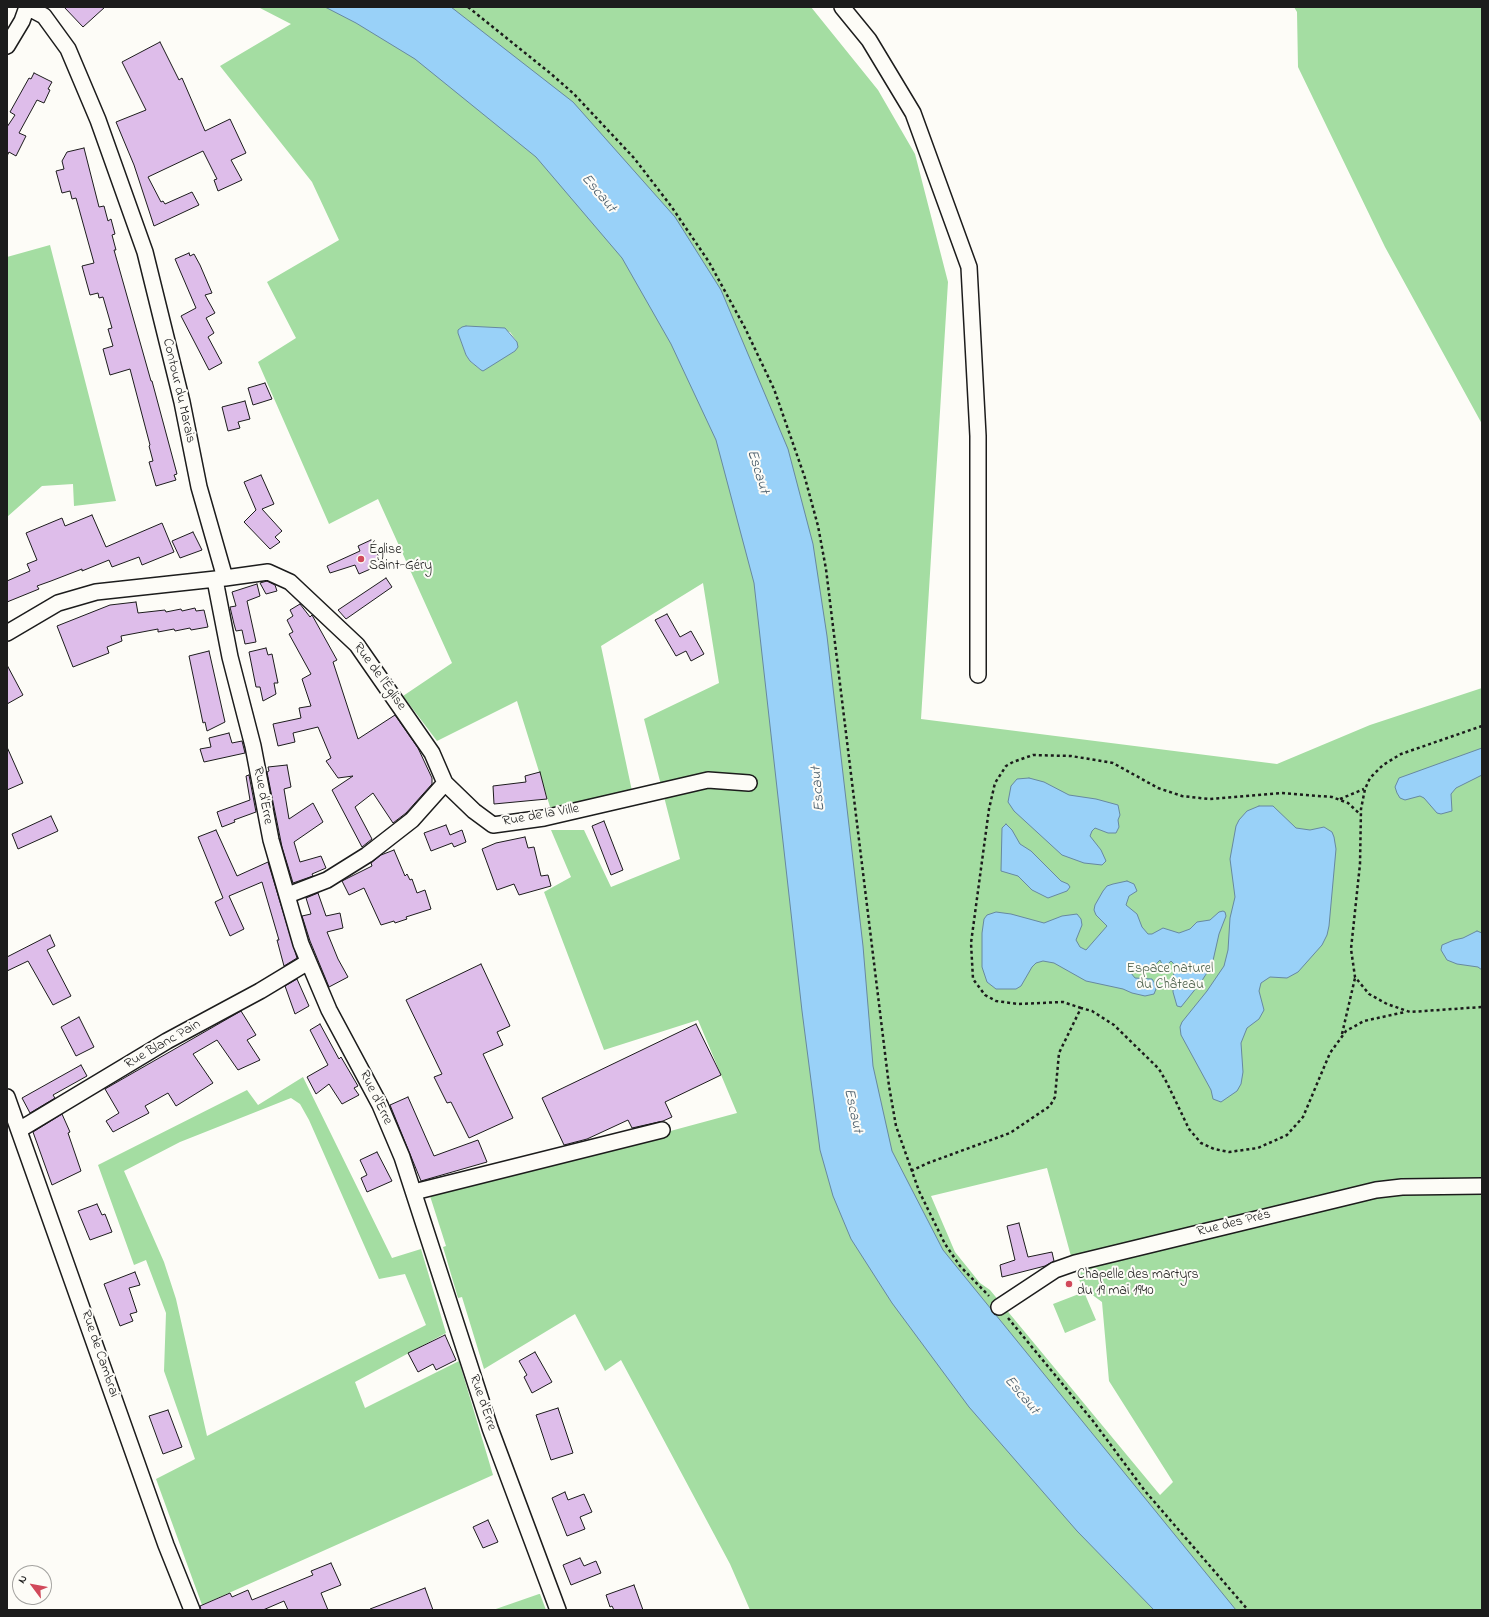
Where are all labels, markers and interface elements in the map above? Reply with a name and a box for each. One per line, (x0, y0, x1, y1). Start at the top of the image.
water label: Escaut (577, 171, 619, 217)
street label: Contour du Marais (158, 337, 198, 445)
water label: Escaut (742, 448, 772, 496)
place label: Église Saint-Géry (369, 543, 432, 576)
marker: Église Saint-Géry (356, 554, 366, 564)
street label: Rue de l'Église (349, 640, 409, 714)
street label: Rue d'Erre (248, 766, 276, 826)
water label: Escaut (808, 766, 830, 812)
street label: Rue de la Ville (501, 801, 581, 831)
park label: Espace naturel du Château (1127, 962, 1213, 994)
street label: Rue Blanc Pain (122, 1017, 204, 1073)
street label: Rue d'Erre (355, 1068, 395, 1128)
water label: Escaut (839, 1087, 865, 1135)
street label: Rue des Prés (1195, 1207, 1273, 1241)
place label: Chapelle des martyrs du 19 mai 1940 (1077, 1268, 1199, 1300)
marker: Chapelle des martyrs du 19 mai 1940 (1064, 1279, 1074, 1289)
street label: Rue de Cambrai (76, 1308, 122, 1400)
street label: Rue d'Erre (465, 1373, 499, 1433)
water label: Escaut (1000, 1373, 1042, 1419)
north arrow (12, 1565, 52, 1605)
text: N (14, 1572, 31, 1587)

